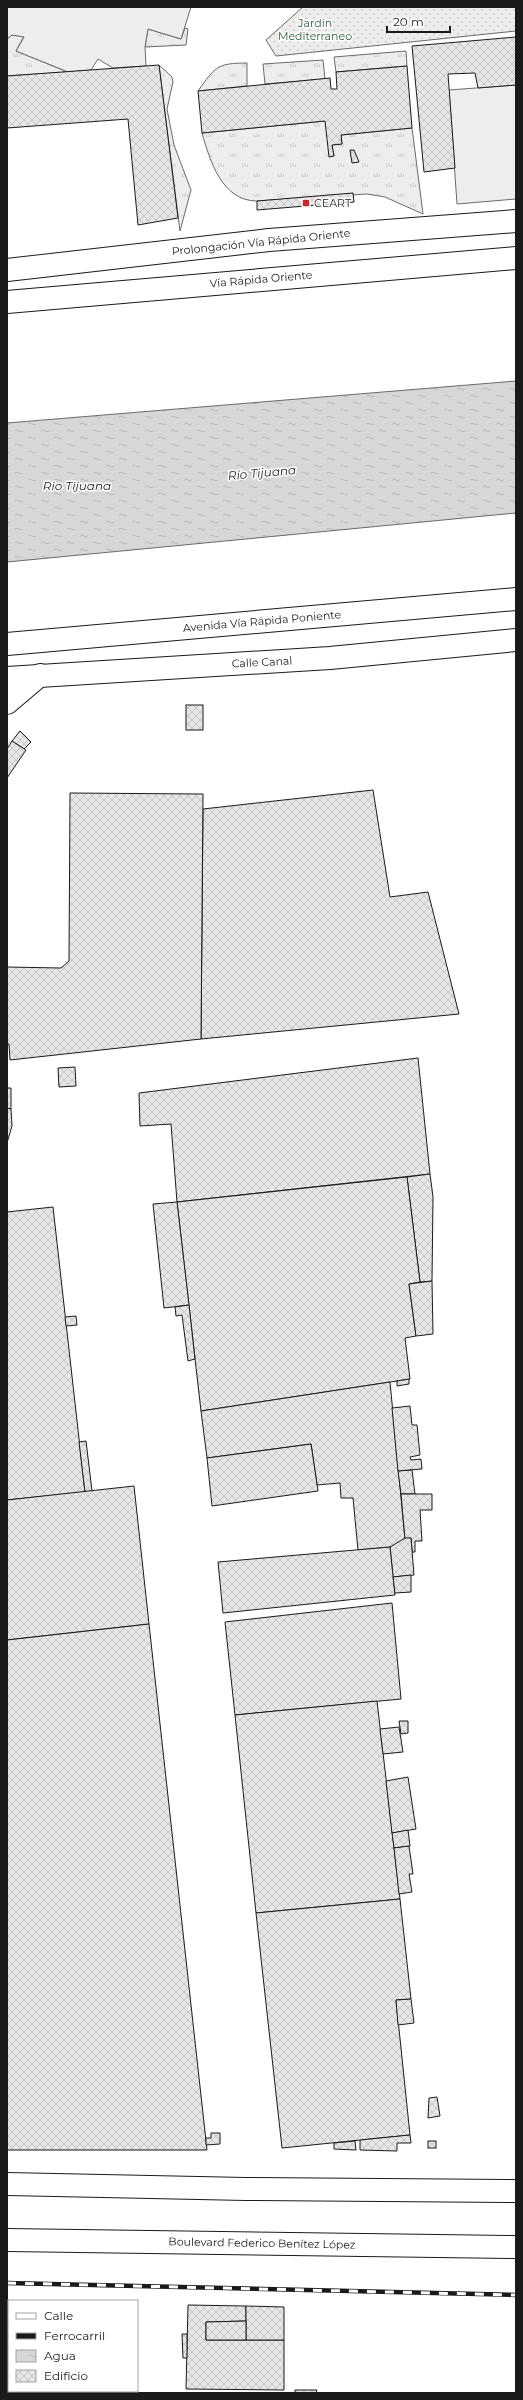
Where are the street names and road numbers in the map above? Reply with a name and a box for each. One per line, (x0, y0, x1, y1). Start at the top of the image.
street label: Prolongación Vía Rápida Oriente (171, 226, 351, 258)
street label: Vía Rápida Oriente (209, 268, 313, 290)
street label: Avenida Vía Rápida Poniente (182, 607, 342, 635)
street label: Calle Canal (231, 653, 293, 671)
street label: Boulevard Federico Benítez López (168, 2234, 356, 2252)

